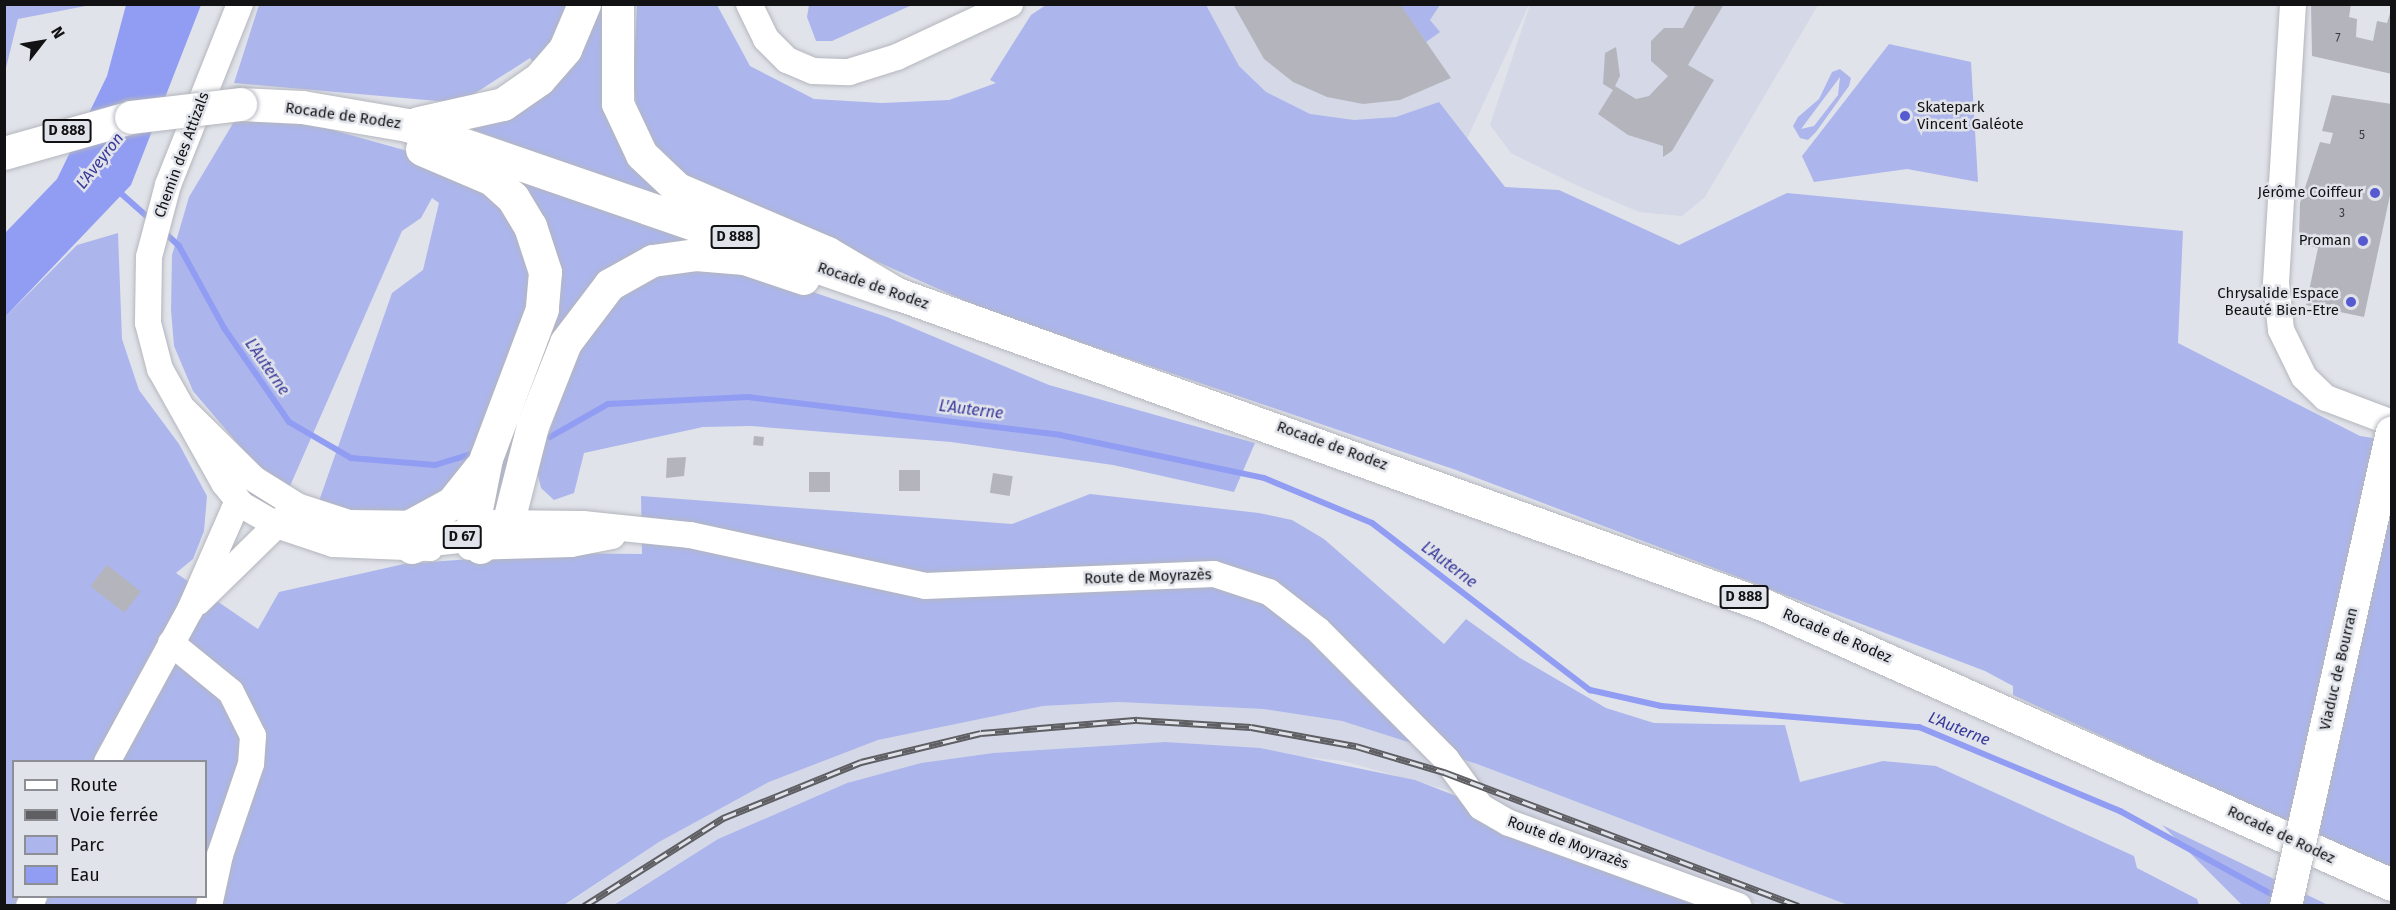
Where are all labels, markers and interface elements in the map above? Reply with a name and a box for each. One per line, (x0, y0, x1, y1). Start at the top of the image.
north arrow (12, 12, 72, 72)
text: N (47, 23, 69, 42)
house number: 7 (2335, 32, 2341, 46)
street label: Chemin des Attizals (151, 90, 213, 220)
place label: Skatepark Vincent Galéote (1917, 98, 2024, 133)
street label: Rocade de Rodez (284, 99, 402, 133)
marker: Skatepark Vincent Galéote (1898, 109, 1912, 123)
road number: D 888 (42, 120, 92, 142)
water label: L'Aveyron (72, 129, 128, 193)
house number: 5 (2359, 129, 2365, 143)
place label: Jérôme Coiffeur (2257, 184, 2363, 202)
marker: Jérôme Coiffeur (2368, 186, 2382, 200)
house number: 3 (2339, 207, 2345, 221)
road number: D 888 (710, 226, 760, 248)
place label: Proman (2299, 232, 2351, 250)
marker: Proman (2356, 234, 2370, 248)
street label: Rocade de Rodez (815, 259, 931, 313)
place label: Chrysalide Espace Beauté Bien-Etre (2217, 284, 2339, 319)
marker: Chrysalide Espace Beauté Bien-Etre (2344, 295, 2358, 309)
water label: L'Auterne (241, 335, 293, 399)
water label: L'Auterne (938, 397, 1004, 423)
street label: Rocade de Rodez (1274, 418, 1390, 474)
road number: D 67 (442, 526, 482, 548)
water label: L'Auterne (1417, 538, 1481, 592)
street label: Route de Moyrazès (1084, 566, 1212, 588)
road number: D 888 (1718, 586, 1770, 608)
street label: Rocade de Rodez (1780, 605, 1894, 667)
street label: Viaduc de Bourran (2316, 606, 2362, 732)
water label: L'Auterne (1925, 708, 1993, 750)
legend (12, 760, 207, 898)
text: Route (70, 774, 118, 796)
street label: Rocade de Rodez (2225, 802, 2337, 868)
text: Voie ferrée (70, 804, 158, 826)
street label: Route de Moyrazès (1505, 813, 1631, 873)
text: Parc (70, 834, 104, 856)
text: Eau (70, 864, 100, 886)

